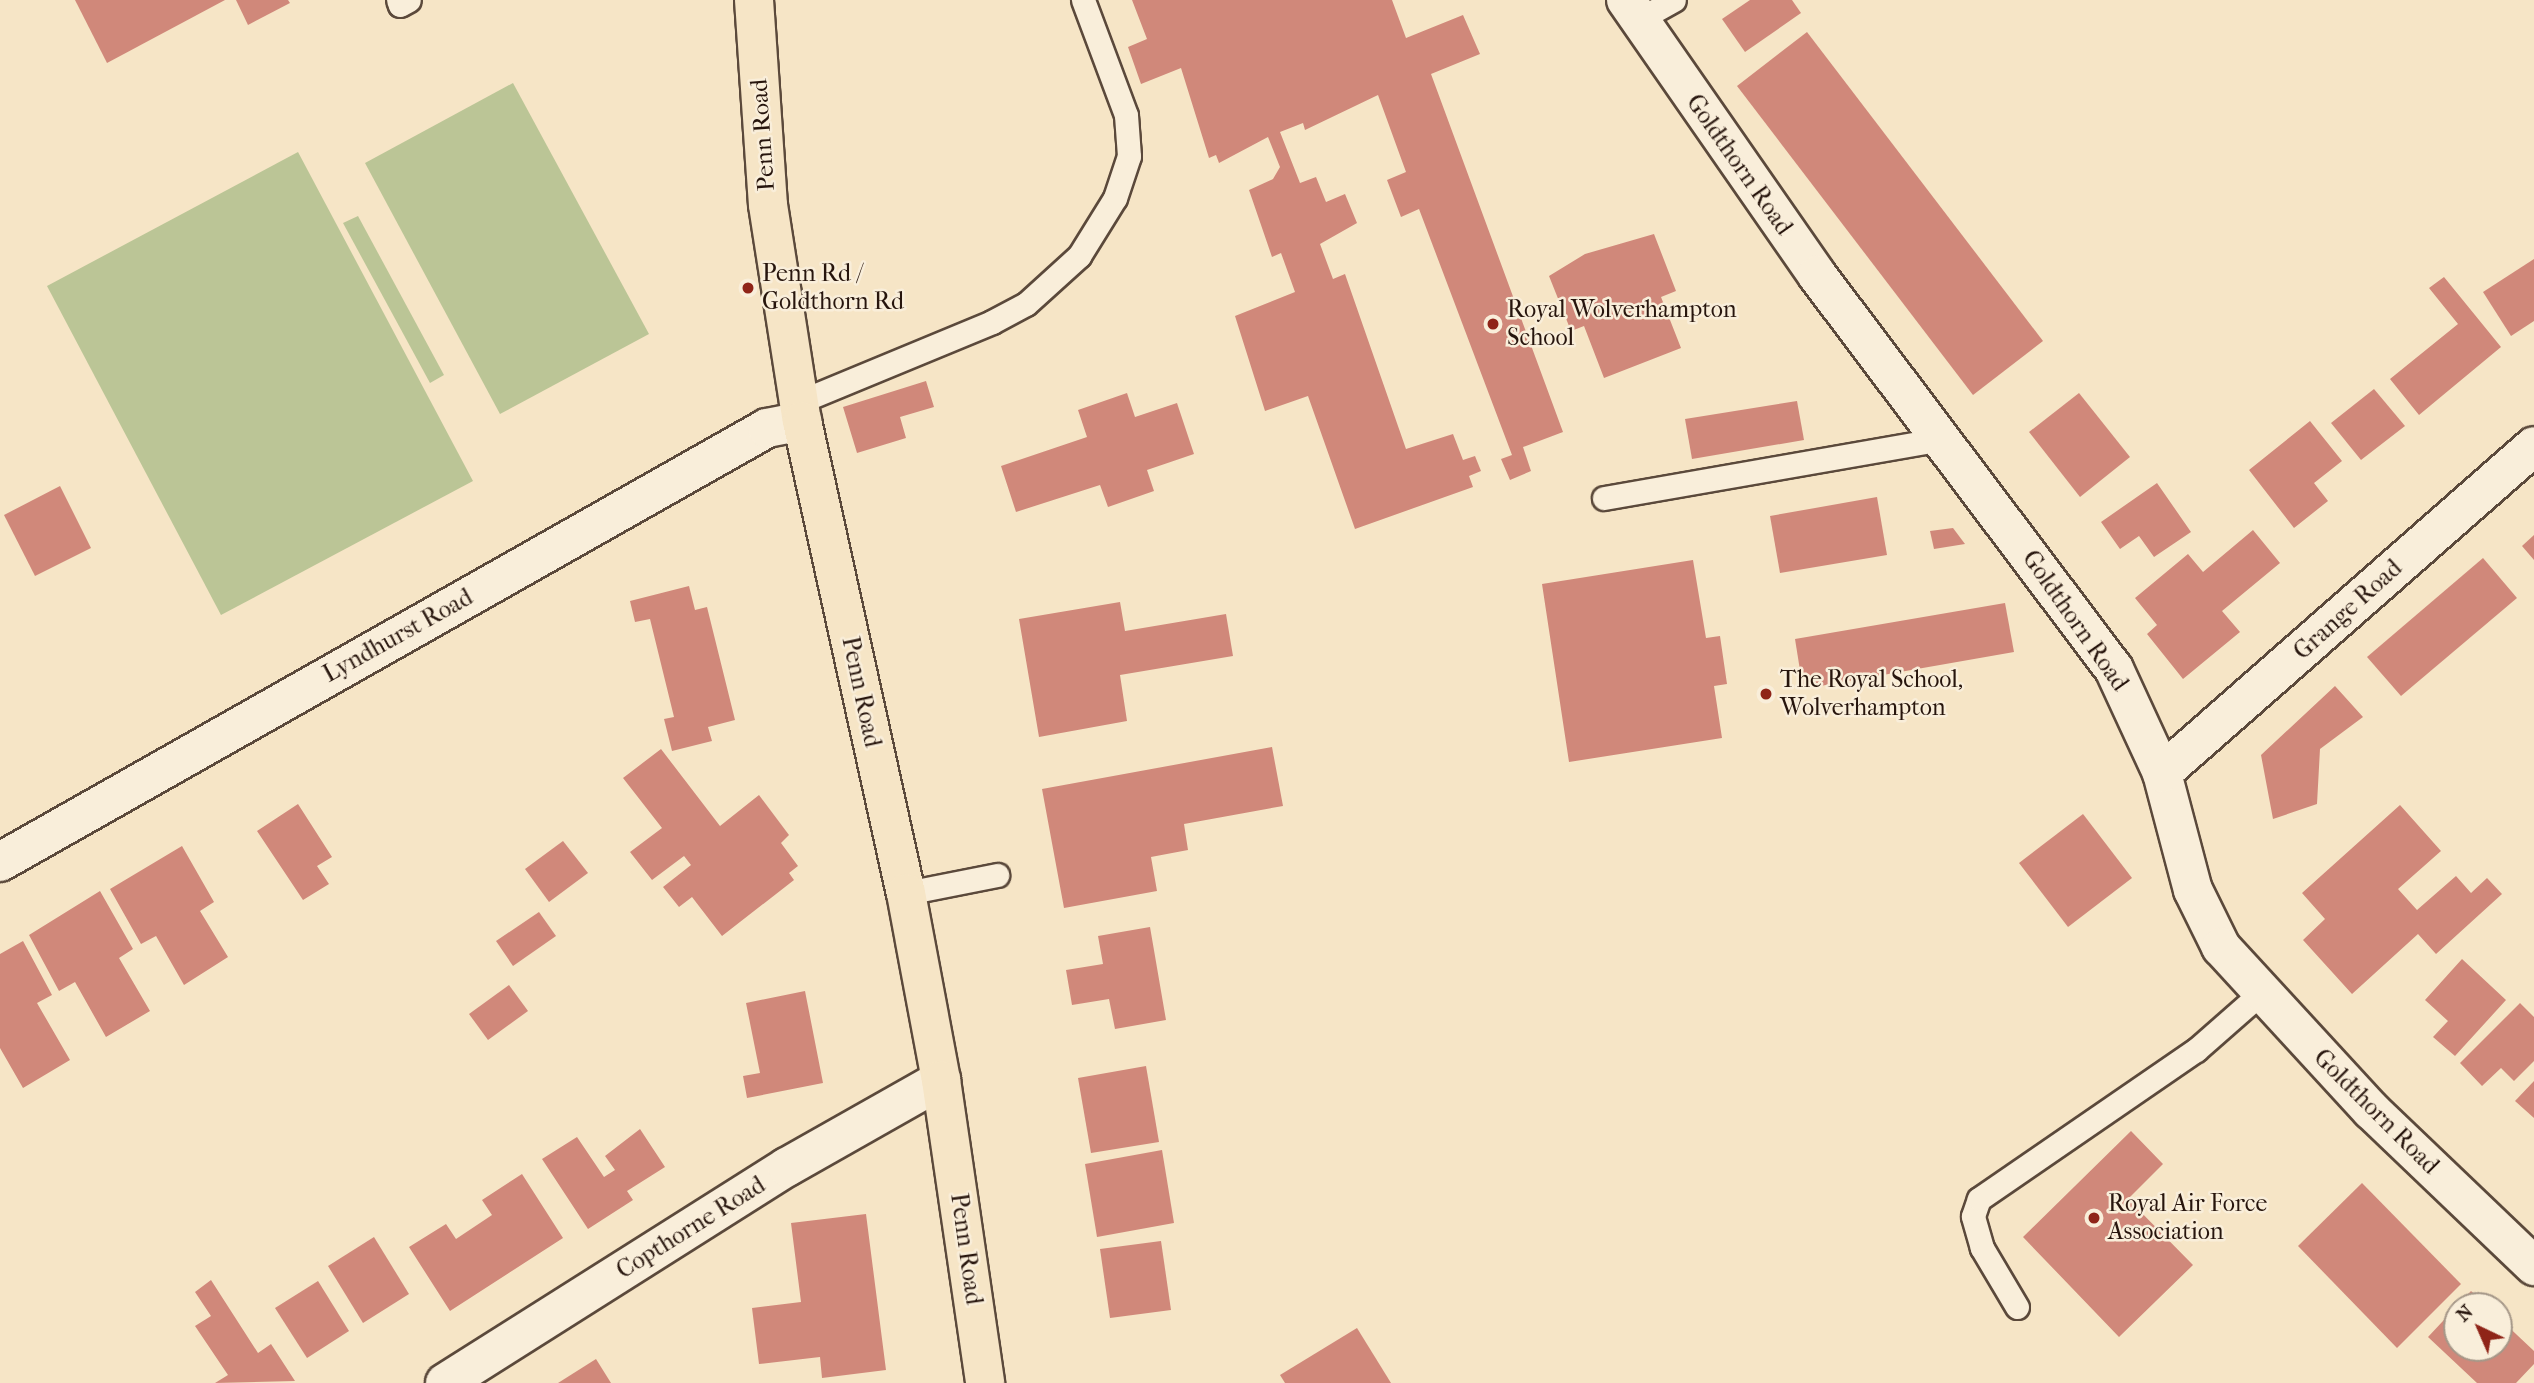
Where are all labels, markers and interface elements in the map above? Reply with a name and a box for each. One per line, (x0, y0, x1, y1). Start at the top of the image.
street label: Penn Road (745, 78, 781, 192)
street label: Goldthorn Road (1680, 89, 1798, 241)
place label: Penn Rd / Goldthorn Rd (762, 260, 904, 316)
marker: Penn Rd / Goldthorn Rd (740, 280, 756, 296)
place label: Royal Wolverhampton School (1507, 296, 1737, 352)
marker: Royal Wolverhampton School (1485, 316, 1501, 332)
street label: Goldthorn Road (2016, 545, 2134, 697)
street label: Grange Road (2288, 554, 2408, 666)
street label: Lyndhurst Road (318, 583, 478, 689)
street label: Penn Road (835, 634, 887, 750)
place label: The Royal School, Wolverhampton (1780, 666, 1963, 722)
marker: The Royal School, Wolverhampton (1758, 686, 1774, 702)
street label: Goldthorn Road (2307, 1043, 2445, 1181)
street label: Copthorne Road (611, 1171, 771, 1285)
place label: Royal Air Force Association (2108, 1190, 2267, 1246)
street label: Penn Road (944, 1191, 988, 1307)
marker: Royal Air Force Association (2086, 1210, 2102, 1226)
north arrow (2443, 1292, 2513, 1362)
text: N (2452, 1300, 2478, 1326)

